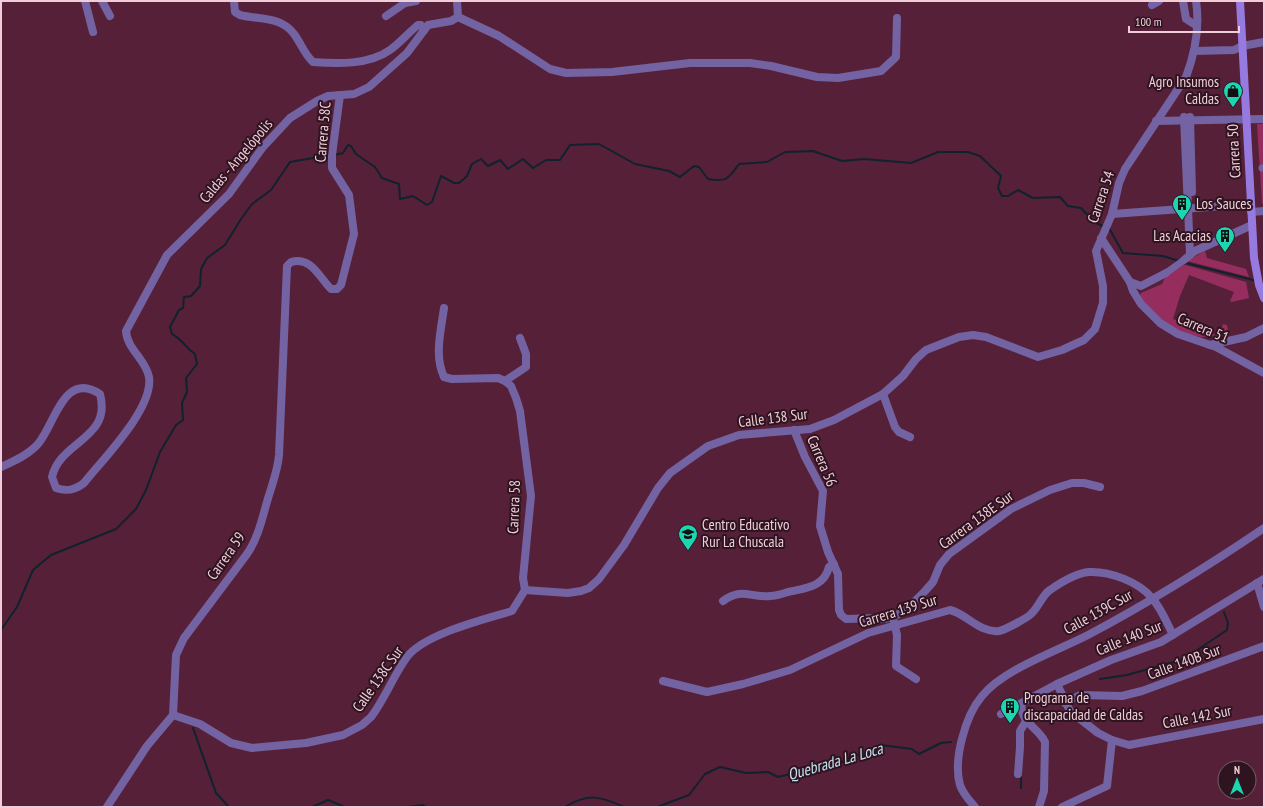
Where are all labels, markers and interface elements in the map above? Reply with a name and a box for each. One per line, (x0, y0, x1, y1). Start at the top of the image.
scale bar (1129, 8, 1239, 34)
text: 100 m (1135, 14, 1162, 29)
place label: Agro Insumos Caldas (1149, 72, 1219, 108)
shop icon: Agro Insumos Caldas (1222, 80, 1244, 108)
street label: Carrera 58C (310, 101, 335, 163)
street label: Caldas - Angelópolis (195, 115, 276, 207)
street label: Carrera 50 (1223, 123, 1244, 178)
street label: Carrera 54 (1083, 168, 1118, 225)
building icon: Los Sauces (1171, 193, 1193, 221)
place label: Los Sauces (1196, 194, 1252, 213)
building icon: Las Acacias (1214, 225, 1236, 253)
place label: Las Acacias (1153, 226, 1211, 245)
street label: Carrera 51 (1175, 308, 1232, 347)
street label: Calle 138 Sur (737, 404, 809, 431)
street label: Carrera 56 (803, 432, 842, 490)
street label: Carrera 58 (503, 480, 524, 534)
street label: Carrera 138E Sur (935, 486, 1017, 553)
place label: Centro Educativo Rur La Chuscala (702, 515, 790, 551)
school or university icon: Centro Educativo Rur La Chuscala (677, 523, 699, 551)
street label: Carrera 59 (202, 528, 249, 583)
street label: Calle 139C Sur (1060, 584, 1136, 638)
street label: Carrera 139 Sur (856, 589, 940, 631)
street label: Calle 140 Sur (1093, 615, 1165, 659)
street label: Calle 140B Sur (1145, 639, 1224, 684)
street label: Calle 138C Sur (348, 641, 408, 715)
place label: Programa de discapacidad de Caldas (1024, 688, 1143, 724)
building icon: Programa de discapacidad de Caldas (999, 696, 1021, 724)
street label: Calle 142 Sur (1161, 700, 1234, 732)
water label: Quebrada La Loca (785, 737, 886, 784)
north arrow (1217, 760, 1257, 800)
text: N (1234, 763, 1240, 777)

